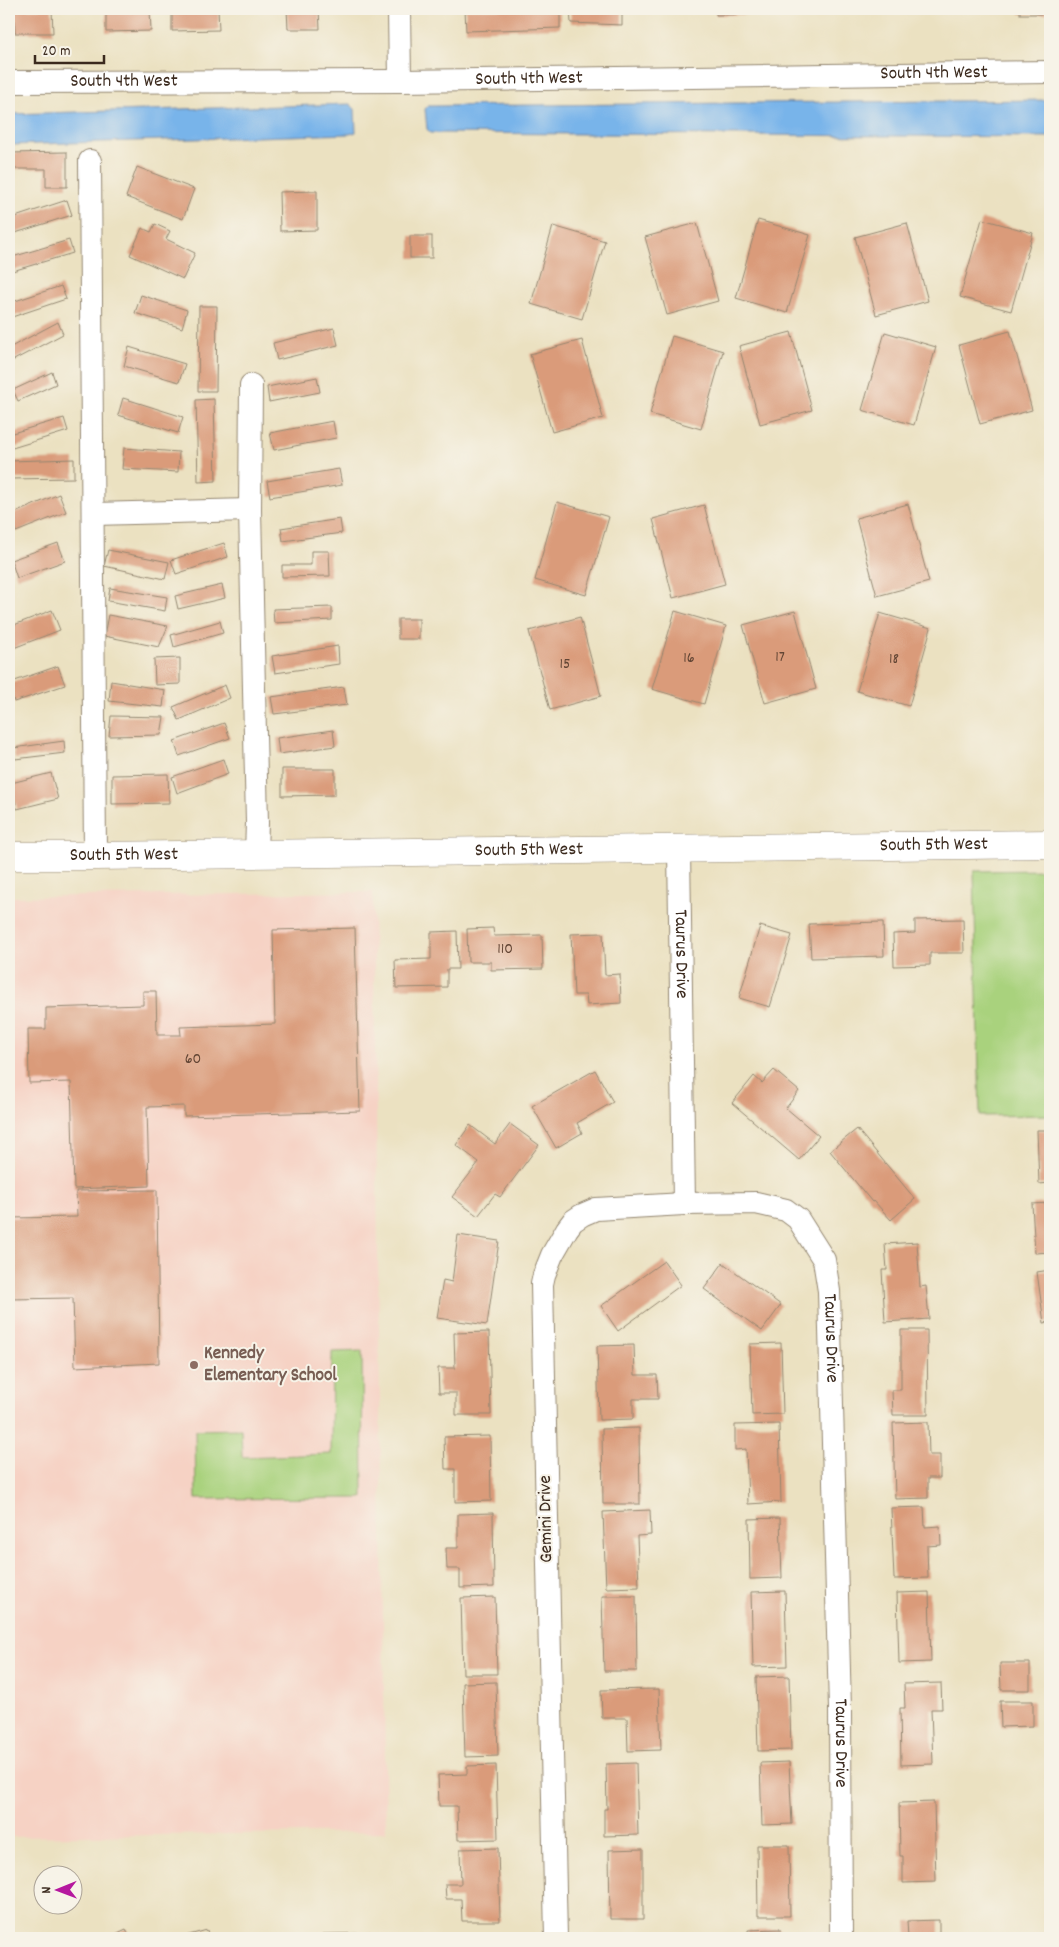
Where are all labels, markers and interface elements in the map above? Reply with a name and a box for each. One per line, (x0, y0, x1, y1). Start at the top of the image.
scale bar (35, 32, 104, 64)
text: 20 m (42, 41, 70, 63)
street label: South 4th West (880, 59, 988, 88)
street label: South 4th West (475, 65, 583, 93)
street label: South 4th West (70, 68, 178, 95)
house number: 17 (775, 646, 785, 669)
house number: 16 (683, 647, 695, 670)
house number: 18 (889, 648, 899, 671)
house number: 15 (560, 653, 570, 676)
street label: South 5th West (880, 831, 988, 860)
street label: South 5th West (475, 836, 583, 865)
street label: South 5th West (70, 841, 178, 870)
street label: Taurus Drive (666, 909, 695, 999)
house number: 110 (497, 938, 513, 961)
house number: 60 (185, 1048, 201, 1071)
street label: Taurus Drive (816, 1293, 845, 1383)
place label: Kennedy Elementary School (204, 1341, 337, 1390)
marker: Kennedy Elementary School (188, 1359, 200, 1371)
street label: Gemini Drive (533, 1475, 561, 1563)
street label: Taurus Drive (826, 1698, 854, 1788)
north arrow (32, 1864, 82, 1914)
text: N (37, 1886, 57, 1894)

